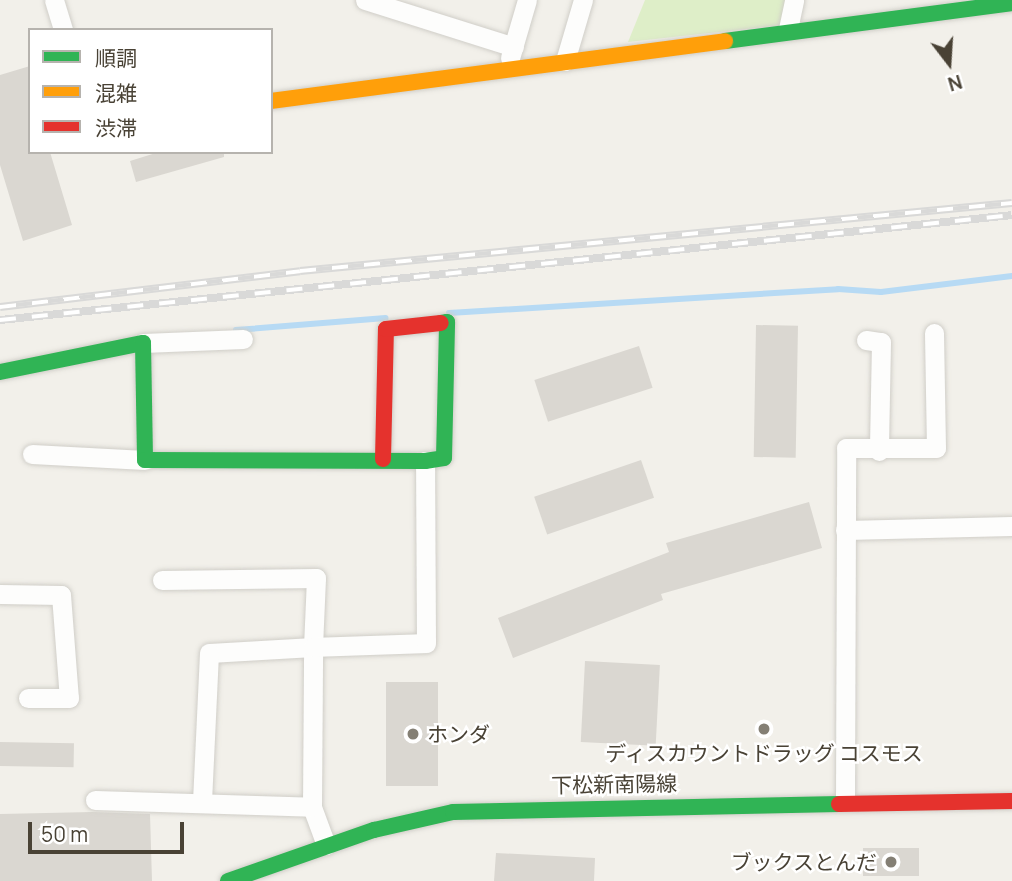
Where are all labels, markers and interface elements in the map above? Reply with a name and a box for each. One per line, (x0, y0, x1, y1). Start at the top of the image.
legend (28, 28, 273, 154)
north arrow (914, 28, 984, 98)
text: 順調 (95, 44, 137, 72)
text: N (945, 69, 965, 98)
text: 混雑 (95, 79, 137, 107)
text: 渋滞 (95, 114, 137, 142)
place label: ホンダ (427, 721, 490, 747)
marker: ディスカウントドラッグ コスモス (756, 721, 772, 737)
marker: ホンダ (405, 726, 421, 742)
place label: ディスカウントドラッグ コスモス (604, 740, 924, 766)
street label: 下松新南陽線 (551, 770, 677, 798)
scale bar (32, 808, 187, 852)
text: 50 m (41, 820, 88, 848)
place label: ブックスとんだ (730, 849, 877, 875)
marker: ブックスとんだ (883, 854, 899, 870)

